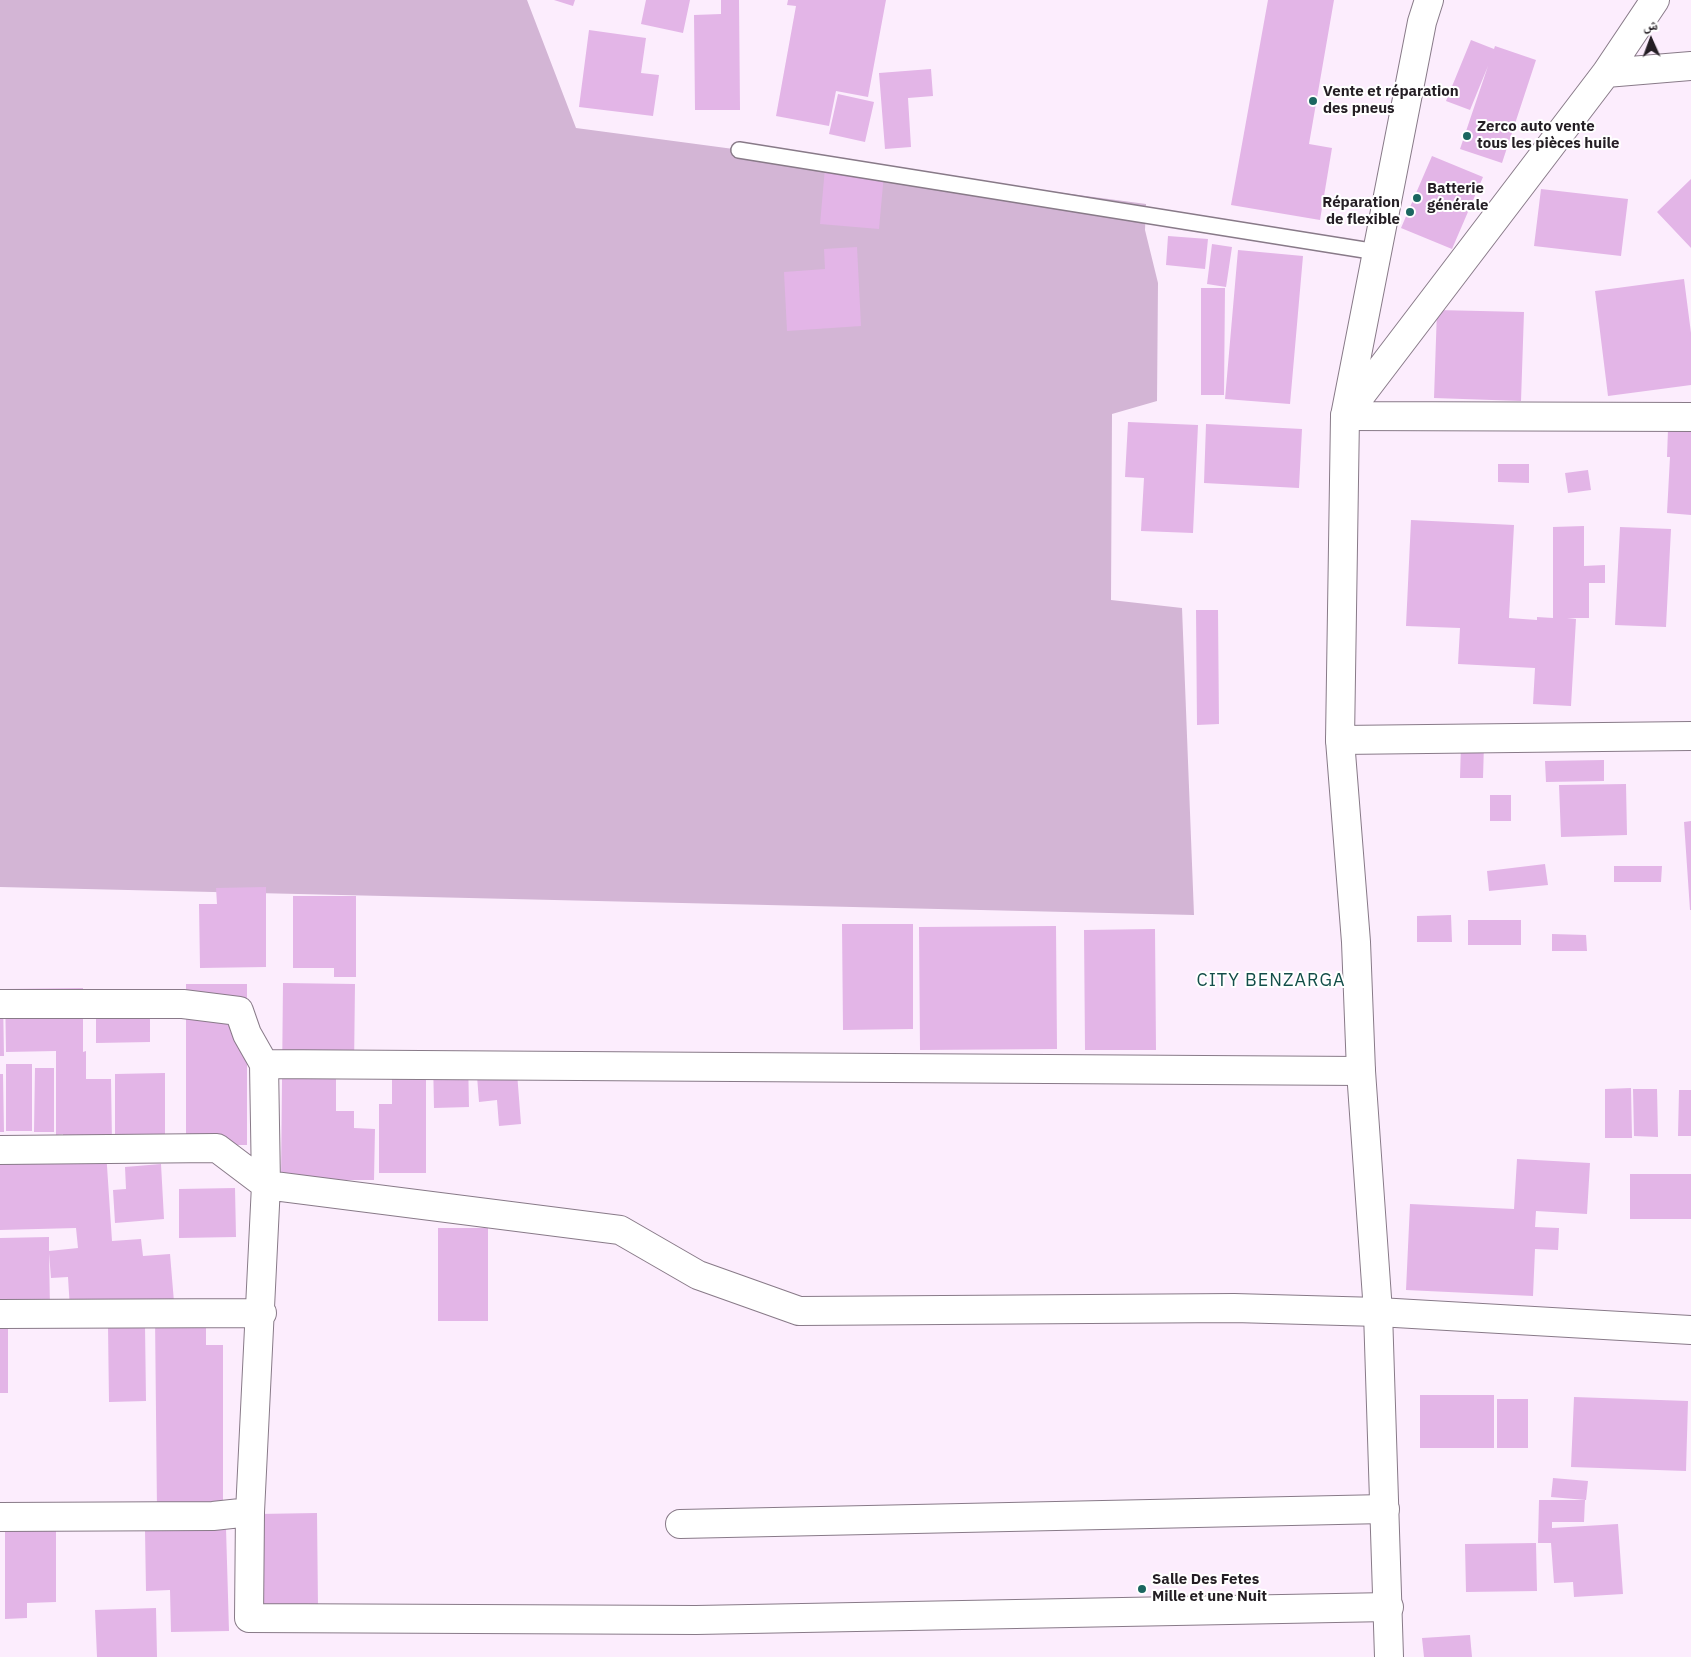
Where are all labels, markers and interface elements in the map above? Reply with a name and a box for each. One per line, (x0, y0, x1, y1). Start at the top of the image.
north arrow (1626, 15, 1676, 65)
text: ش (1643, 16, 1658, 34)
place label: Vente et réparation des pneus (1323, 83, 1459, 118)
marker: Vente et réparation des pneus (1307, 95, 1319, 107)
place label: Zerco auto vente tous les pièces huile (1477, 118, 1619, 153)
marker: Zerco auto vente tous les pièces huile (1461, 130, 1473, 142)
place label: Batterie générale (1427, 180, 1488, 215)
marker: Batterie générale (1411, 192, 1423, 204)
place label: Réparation de flexible (1322, 194, 1400, 229)
marker: Réparation de flexible (1404, 206, 1416, 218)
district label: CITY BENZARGA (1195, 970, 1347, 992)
place label: Salle Des Fetes Mille et une Nuit (1152, 1571, 1267, 1606)
marker: Salle Des Fetes Mille et une Nuit (1136, 1583, 1148, 1595)

